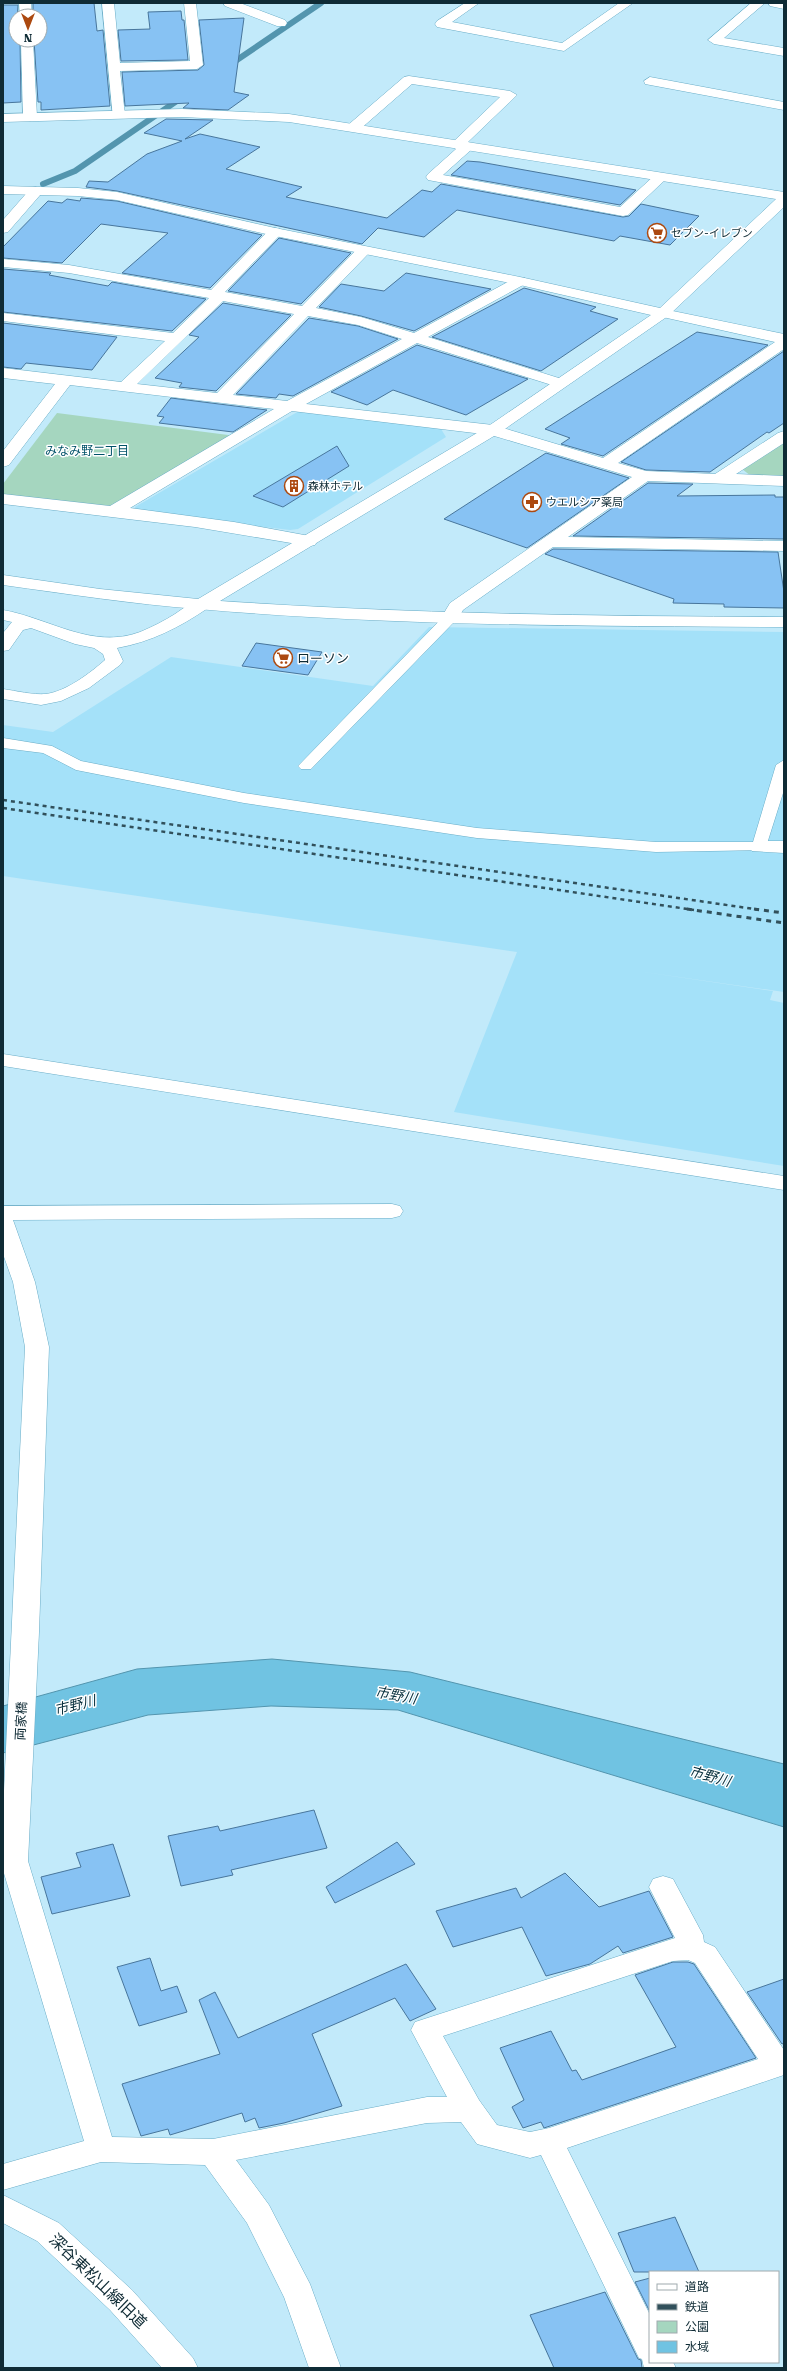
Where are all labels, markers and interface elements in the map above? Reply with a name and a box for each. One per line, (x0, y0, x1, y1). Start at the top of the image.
north arrow (8, 8, 48, 48)
text: N (23, 31, 32, 44)
supermarket icon: セブン-イレブン (646, 222, 668, 244)
place label: セブン-イレブン (671, 227, 753, 240)
district label: みなみ野二丁目 (45, 444, 129, 458)
building icon: 森林ホテル (283, 475, 305, 497)
place label: 森林ホテル (308, 480, 363, 493)
pharmacy icon: ウエルシア薬局 (521, 491, 543, 513)
place label: ウエルシア薬局 (546, 496, 623, 509)
supermarket icon: ローソン (272, 647, 294, 669)
place label: ローソン (297, 651, 349, 666)
water label: 市野川 (374, 1683, 420, 1707)
water label: 市野川 (53, 1692, 99, 1718)
street label: 両家橋 (12, 1701, 30, 1741)
water label: 市野川 (688, 1763, 734, 1790)
street label: 深谷東松山線旧道 (45, 2230, 151, 2332)
legend (649, 2271, 779, 2363)
text: 道路 (685, 2280, 709, 2294)
text: 鉄道 (685, 2300, 709, 2314)
text: 公園 (685, 2320, 709, 2334)
text: 水域 (685, 2340, 709, 2354)

